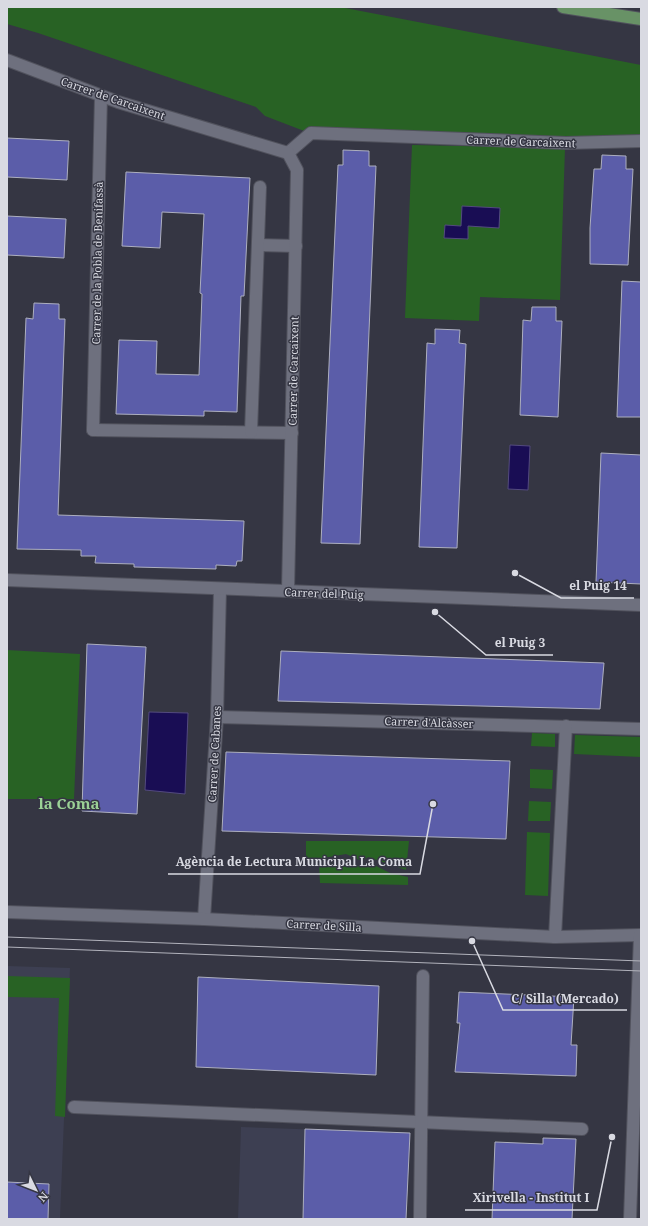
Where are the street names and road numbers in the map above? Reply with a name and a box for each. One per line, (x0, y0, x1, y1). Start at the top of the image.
street label: Carrer de Carcaixent (59, 73, 167, 123)
street label: Carrer de Carcaixent (466, 132, 576, 150)
street label: Carrer de la Pobla de Benifassà (88, 181, 106, 345)
street label: Carrer de Carcaixent (285, 316, 301, 426)
street label: Carrer del Puig (284, 584, 364, 602)
street label: Carrer de Cabanes (204, 705, 224, 803)
street label: Carrer d'Alcàsser (384, 713, 475, 731)
street label: Carrer de Silla (286, 916, 362, 934)

